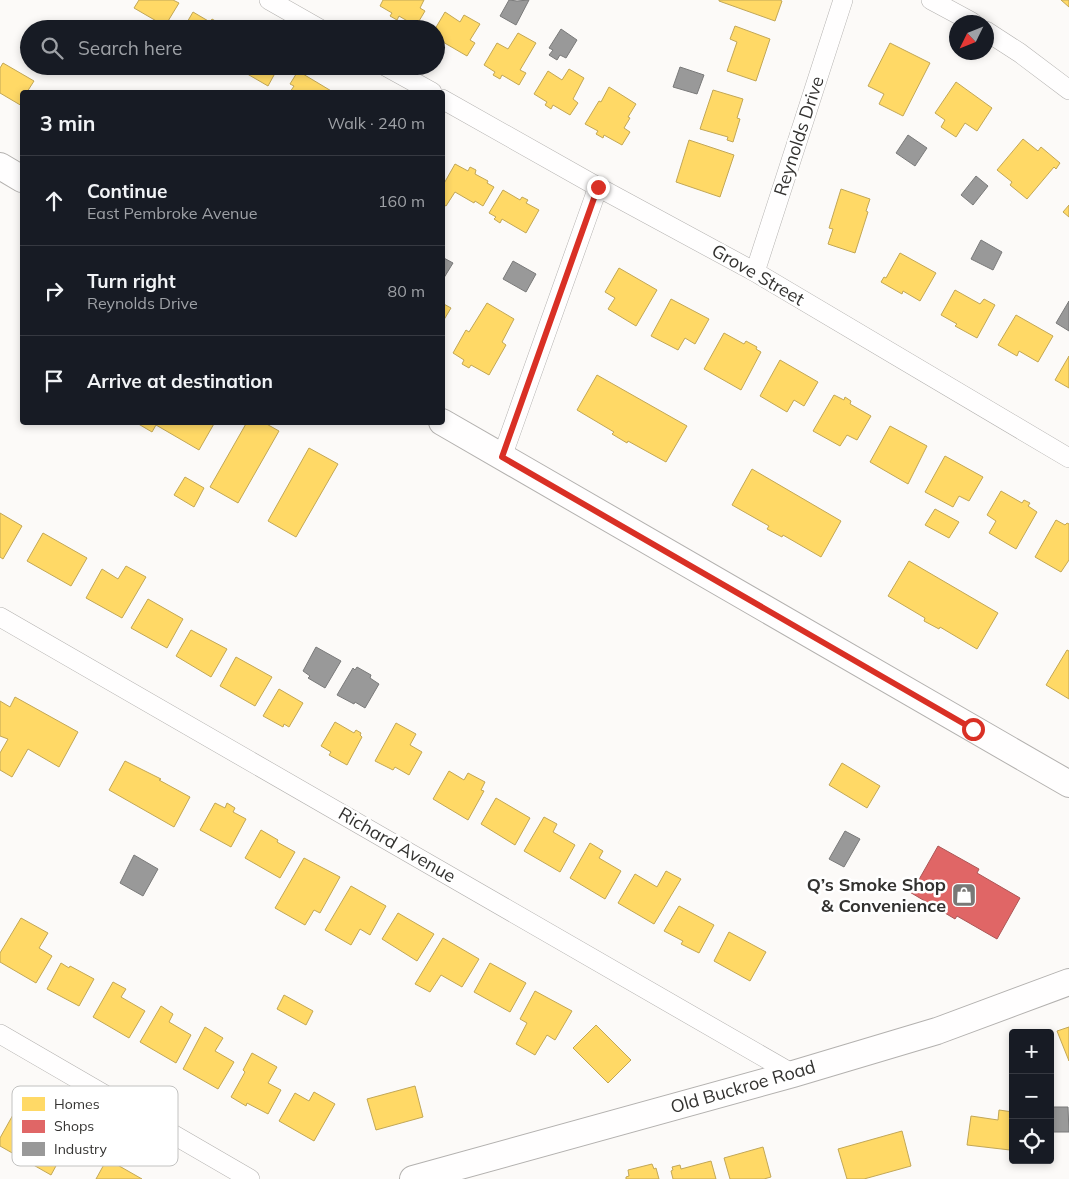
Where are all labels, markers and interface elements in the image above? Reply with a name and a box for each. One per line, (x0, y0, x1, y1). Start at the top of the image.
north arrow (949, 15, 994, 60)
search box (20, 20, 445, 75)
icon: search (38, 34, 66, 62)
text: Search here (78, 36, 182, 60)
street label: Reynolds Drive (768, 73, 829, 199)
text: 3 min (40, 110, 95, 136)
text: Walk · 240 m (327, 113, 425, 133)
route end (587, 176, 610, 199)
text: Continue (87, 179, 167, 203)
icon: ahead (40, 187, 68, 215)
text: 160 m (378, 191, 425, 211)
text: East Pembroke Avenue (87, 203, 257, 223)
street label: Grove Street (708, 239, 809, 310)
text: Turn right (87, 269, 176, 293)
icon: right (40, 277, 68, 305)
text: 80 m (388, 281, 425, 301)
text: Reynolds Drive (87, 293, 198, 313)
icon: arrive (40, 367, 68, 395)
text: Arrive at destination (87, 369, 273, 393)
route start (962, 718, 985, 741)
street label: Richard Avenue (335, 802, 460, 887)
place label: Q’s Smoke Shop & Convenience (807, 873, 946, 917)
shop icon: Q’s Smoke Shop & Convenience (951, 882, 977, 908)
map controls (1009, 1029, 1054, 1164)
button: + (1009, 1029, 1054, 1074)
street label: Old Buckroe Road (668, 1055, 818, 1118)
button: − (1009, 1074, 1054, 1119)
legend (12, 1086, 178, 1166)
text: Homes (54, 1095, 100, 1113)
text: Shops (54, 1117, 94, 1135)
button: locate (1009, 1119, 1054, 1164)
text: Industry (54, 1140, 108, 1158)

